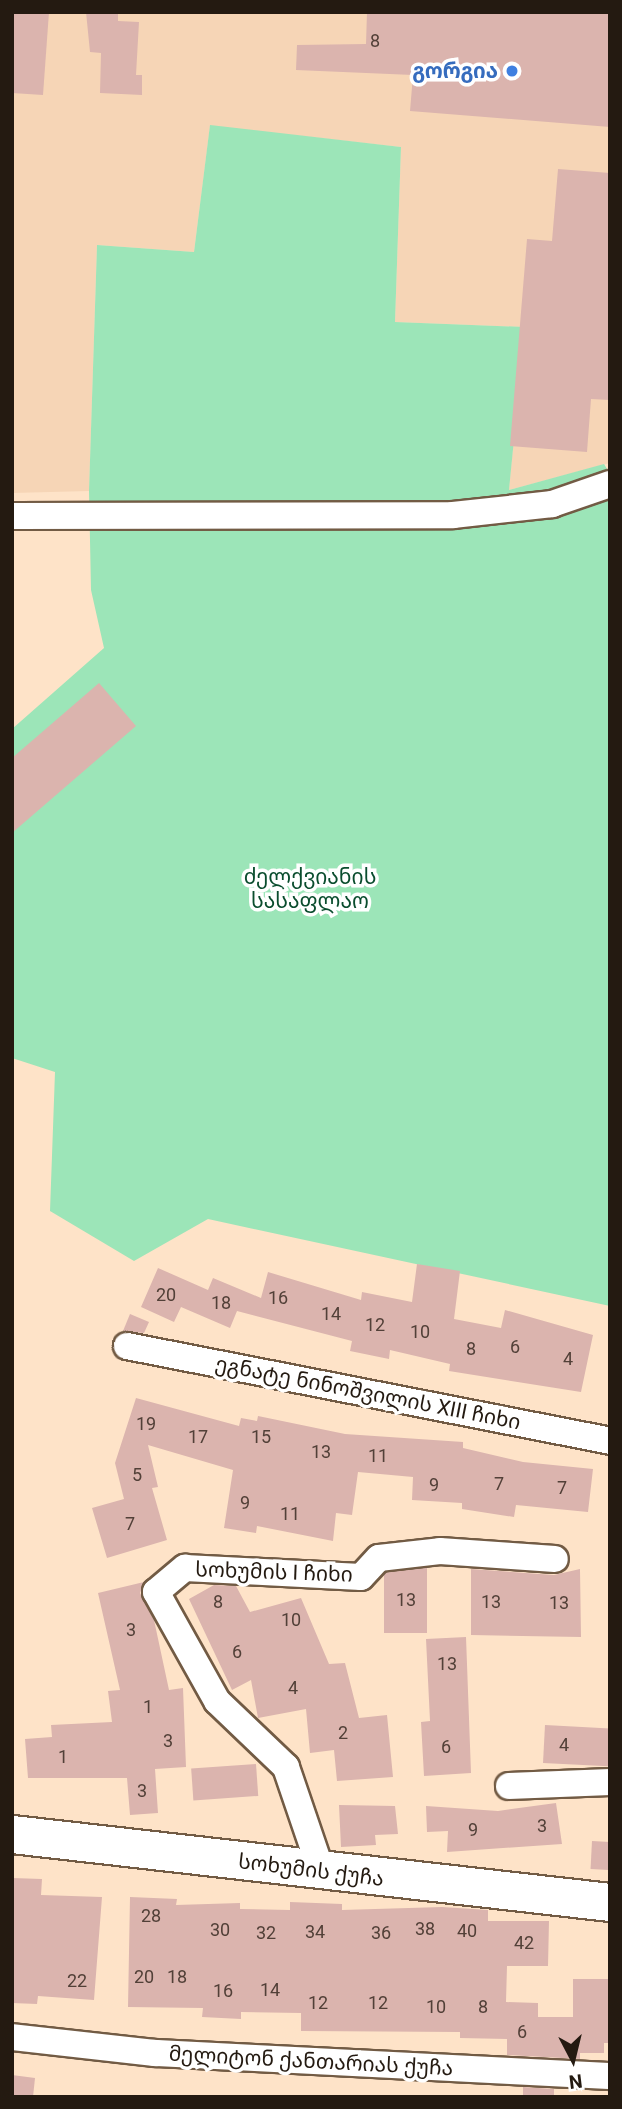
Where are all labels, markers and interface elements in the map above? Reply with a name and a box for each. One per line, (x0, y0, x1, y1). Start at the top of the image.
house number: 8 (370, 30, 380, 52)
place label: გორგია (412, 58, 498, 84)
marker: გორგია (504, 63, 520, 79)
park label: ძელქვიანის სასაფლაო (244, 864, 376, 914)
house number: 20 (156, 1284, 176, 1306)
house number: 16 (268, 1287, 288, 1309)
house number: 18 (211, 1292, 231, 1314)
house number: 14 (321, 1303, 341, 1325)
house number: 12 (365, 1314, 385, 1336)
house number: 10 (410, 1321, 430, 1343)
house number: 6 (510, 1336, 520, 1358)
house number: 8 (466, 1338, 476, 1360)
house number: 4 (563, 1348, 573, 1370)
street label: ეგნატე ნინოშვილის XIII ჩიხი (213, 1351, 523, 1435)
house number: 19 (136, 1413, 156, 1435)
house number: 17 (188, 1426, 208, 1448)
house number: 15 (251, 1426, 271, 1448)
house number: 13 (311, 1441, 331, 1463)
house number: 11 (368, 1445, 388, 1467)
house number: 5 (132, 1464, 142, 1486)
house number: 7 (494, 1473, 504, 1495)
house number: 9 (429, 1474, 439, 1496)
house number: 7 (557, 1477, 567, 1499)
house number: 9 (240, 1492, 250, 1514)
house number: 11 (280, 1503, 300, 1525)
house number: 7 (125, 1513, 135, 1535)
street label: სოხუმის I ჩიხი (195, 1557, 353, 1587)
house number: 13 (396, 1589, 416, 1611)
house number: 8 (213, 1591, 223, 1613)
house number: 13 (481, 1591, 501, 1613)
house number: 13 (549, 1592, 569, 1614)
house number: 10 (281, 1609, 301, 1631)
house number: 3 (126, 1619, 136, 1641)
house number: 6 (232, 1641, 242, 1663)
house number: 13 (437, 1653, 457, 1675)
house number: 4 (288, 1677, 298, 1699)
house number: 1 (143, 1696, 153, 1718)
house number: 2 (338, 1722, 348, 1744)
house number: 3 (163, 1730, 173, 1752)
house number: 4 (559, 1734, 569, 1756)
house number: 6 (441, 1736, 451, 1758)
house number: 1 (58, 1746, 68, 1768)
house number: 3 (137, 1780, 147, 1802)
house number: 3 (537, 1815, 547, 1837)
house number: 9 (468, 1819, 478, 1841)
street label: სოხუმის ქუჩა (237, 1849, 385, 1891)
house number: 28 (141, 1905, 161, 1927)
house number: 38 (415, 1918, 435, 1940)
house number: 30 (210, 1919, 230, 1941)
house number: 40 (457, 1920, 477, 1942)
house number: 34 (305, 1921, 325, 1943)
house number: 32 (256, 1922, 276, 1944)
house number: 36 (371, 1922, 391, 1944)
house number: 42 (514, 1932, 534, 1954)
house number: 20 (134, 1966, 154, 1988)
house number: 18 (167, 1966, 187, 1988)
house number: 22 (67, 1970, 87, 1992)
house number: 14 (260, 1979, 280, 2001)
house number: 16 (213, 1980, 233, 2002)
house number: 12 (308, 1992, 328, 2014)
house number: 12 (368, 1992, 388, 2014)
house number: 10 (426, 1996, 446, 2018)
house number: 8 (478, 1996, 488, 2018)
house number: 6 (517, 2021, 527, 2043)
north arrow (538, 2025, 608, 2095)
street label: მელიტონ ქანთარიას ქუჩა (168, 2041, 454, 2081)
text: N (568, 2069, 584, 2094)

